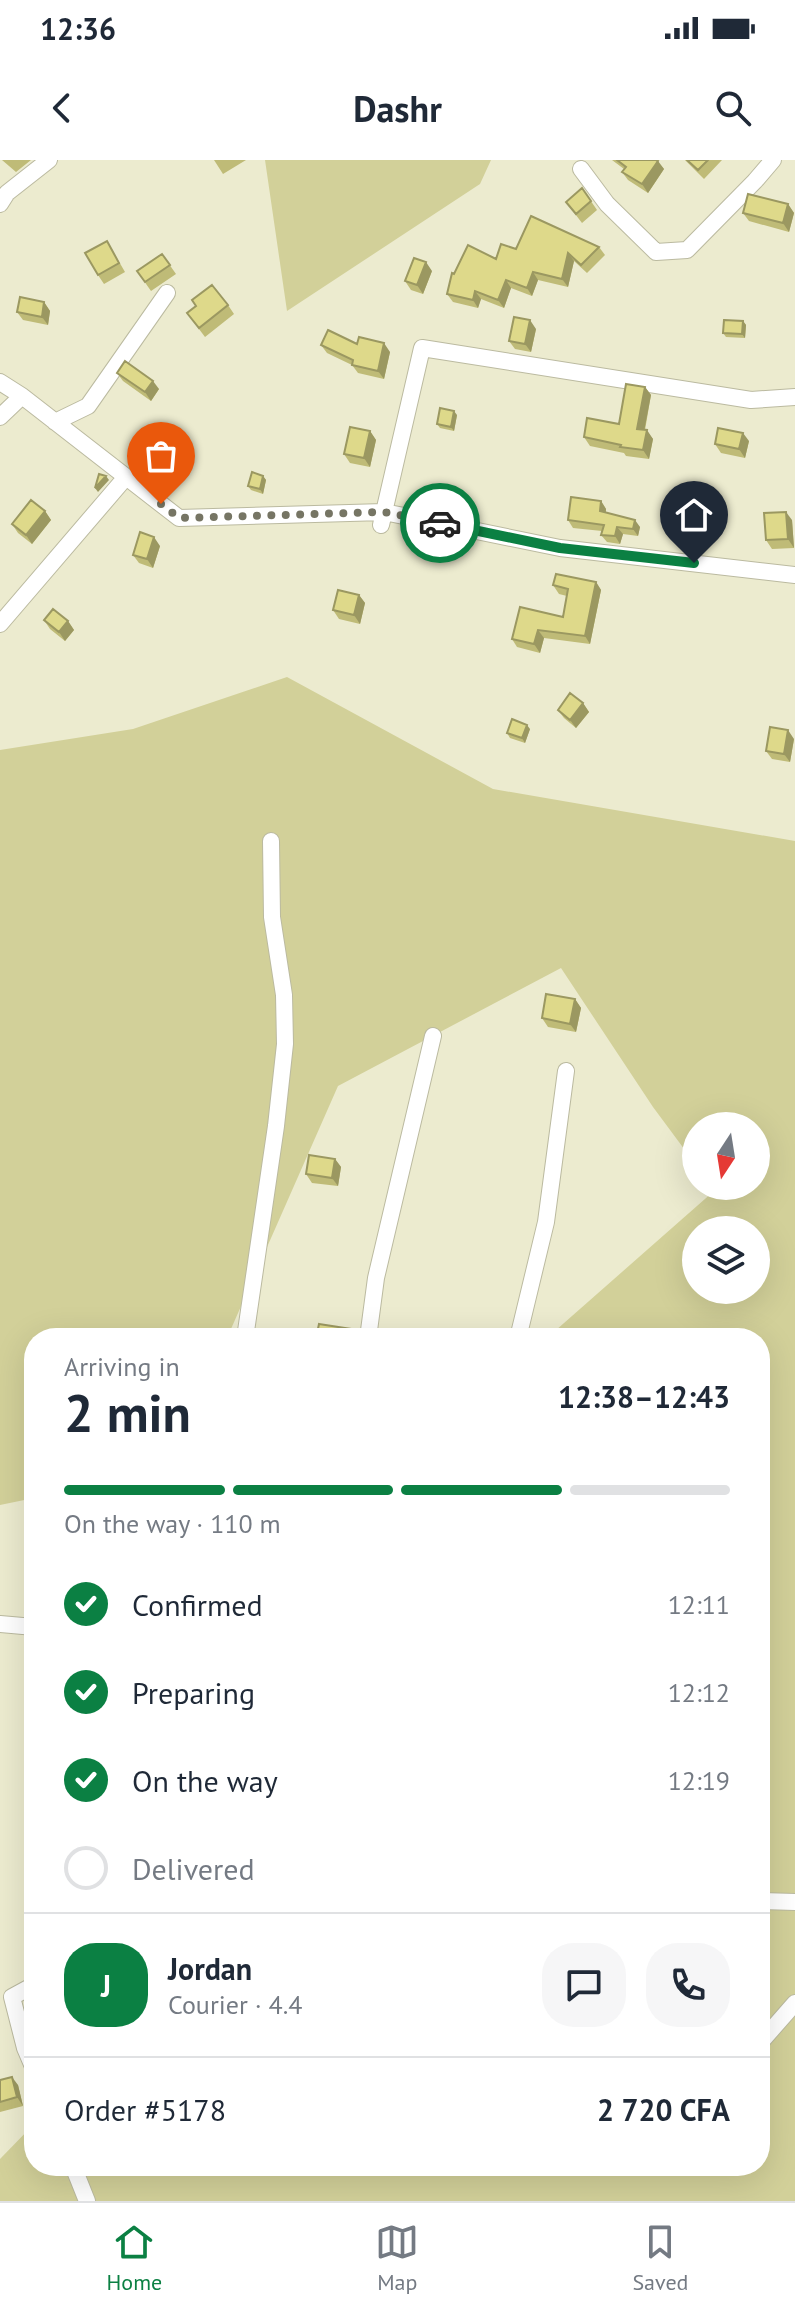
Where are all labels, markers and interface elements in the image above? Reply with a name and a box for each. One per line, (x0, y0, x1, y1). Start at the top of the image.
text: 12:36 (40, 9, 116, 48)
text: Dashr (353, 85, 442, 132)
icon: back (40, 86, 84, 130)
icon: search (711, 86, 755, 130)
pin (127, 422, 195, 504)
icon: bag (139, 434, 183, 478)
pin (660, 481, 728, 563)
courier (400, 483, 480, 563)
icon: home (672, 493, 716, 537)
icon: car (418, 501, 462, 545)
north arrow (682, 1112, 770, 1200)
map controls (682, 1112, 770, 1304)
button: layers (682, 1216, 770, 1304)
text: Arriving in (64, 1350, 180, 1383)
text: 12:38–12:43 (558, 1377, 730, 1416)
text: 2 min (64, 1379, 191, 1446)
text: On the way · 110 m (64, 1507, 281, 1540)
icon: check (64, 1582, 108, 1626)
text: Confirmed (132, 1585, 263, 1624)
text: 12:11 (668, 1588, 730, 1621)
icon: check (64, 1670, 108, 1714)
text: Preparing (132, 1673, 255, 1712)
text: 12:12 (668, 1676, 730, 1709)
icon: check (64, 1758, 108, 1802)
text: On the way (132, 1761, 278, 1800)
text: 12:19 (668, 1764, 730, 1797)
text: Delivered (132, 1849, 255, 1888)
button: chat (542, 1943, 626, 2027)
button: phone (646, 1943, 730, 2027)
text: Jordan (168, 1949, 252, 1988)
text: J (101, 1966, 111, 2005)
text: Courier · 4.4 (168, 1988, 302, 2021)
text: Order #5178 (64, 2090, 226, 2129)
text: 2 720 CFA (597, 2090, 730, 2129)
tab: Home (107, 2220, 162, 2296)
tab: Map (375, 2220, 419, 2296)
tab: Saved (632, 2220, 688, 2296)

